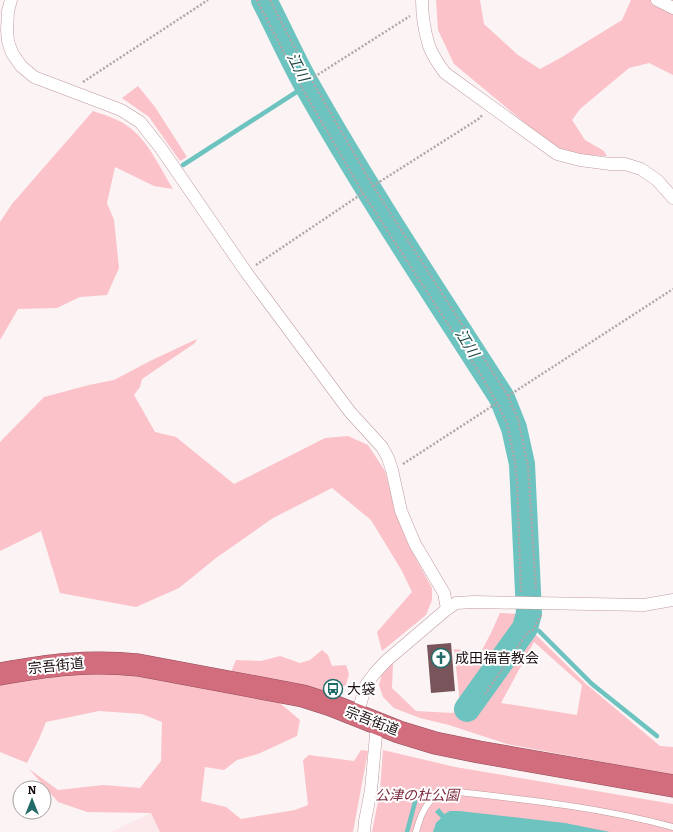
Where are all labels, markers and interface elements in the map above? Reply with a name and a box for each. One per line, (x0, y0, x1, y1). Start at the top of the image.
water label: 江川 (283, 50, 314, 86)
water label: 江川 (451, 326, 484, 362)
church icon: 成田福音教会 (430, 647, 452, 669)
place label: 成田福音教会 (455, 650, 539, 667)
street label: 宗吾街道 (27, 655, 85, 677)
bus stop icon: 大袋 (322, 678, 344, 700)
place label: 大袋 (347, 681, 375, 698)
street label: 宗吾街道 (343, 703, 401, 739)
north arrow (12, 780, 52, 820)
text: N (28, 784, 37, 797)
park label: 公津の杜公園 (375, 787, 461, 804)

